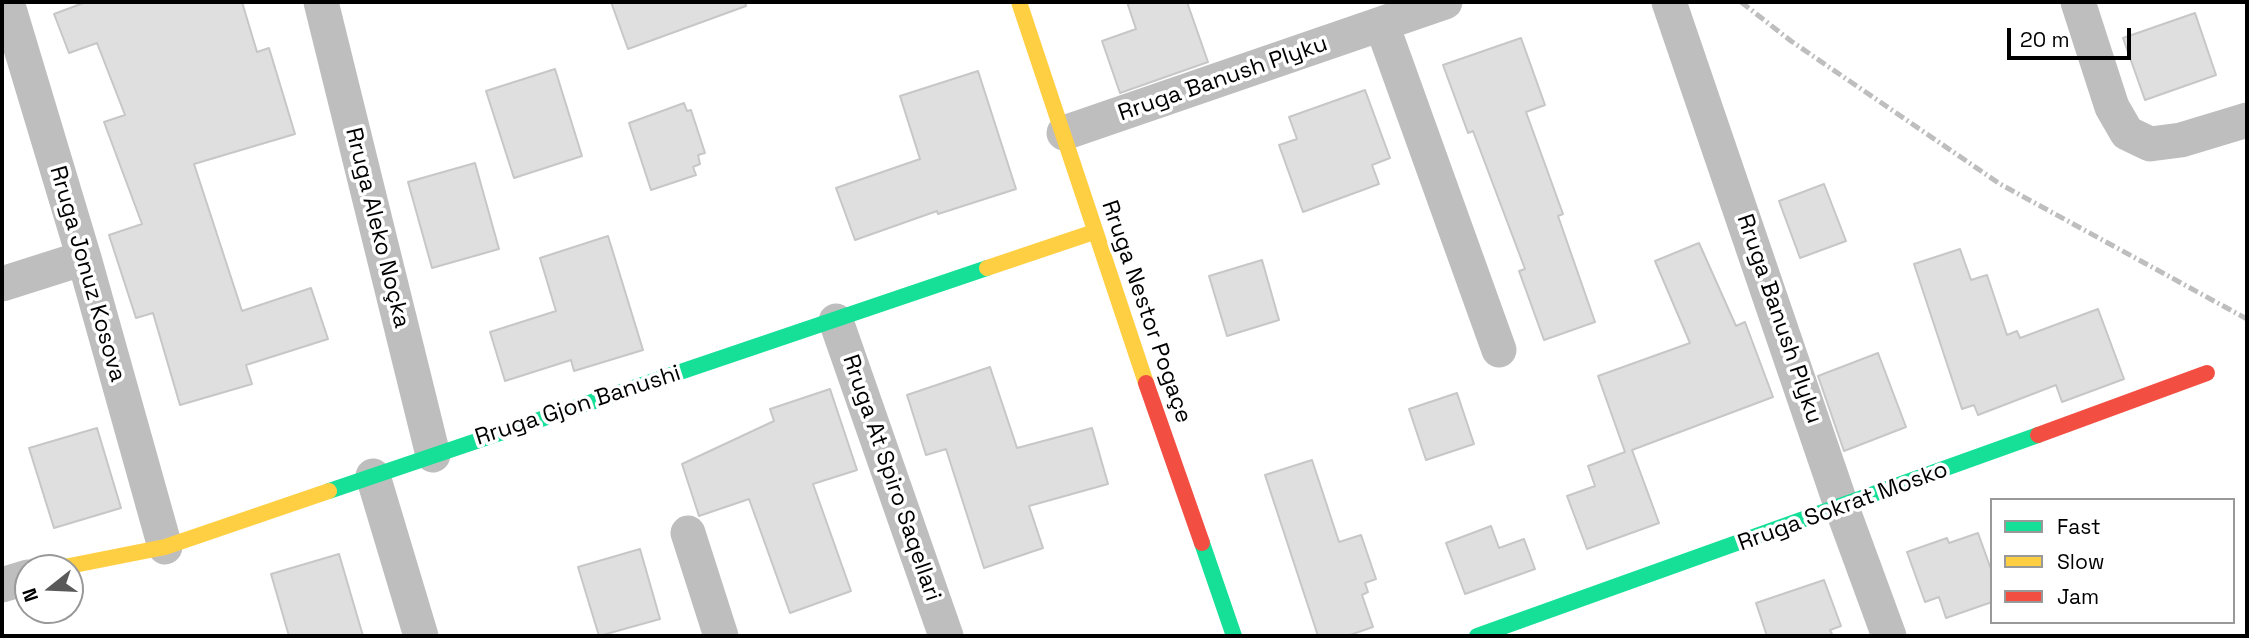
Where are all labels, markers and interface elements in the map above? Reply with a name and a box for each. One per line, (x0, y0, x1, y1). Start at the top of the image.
scale bar (2011, 14, 2135, 58)
text: 20 m (2020, 26, 2070, 53)
street label: Rruga Banush Plyku (1115, 30, 1331, 128)
street label: Rruga Aleko Noçka (339, 125, 415, 331)
street label: Rruga Jonuz Kosova (43, 163, 131, 385)
street label: Rruga Nestor Pogaçe (1095, 197, 1197, 427)
street label: Rruga Banush Plyku (1730, 211, 1828, 427)
street label: Rruga At Spiro Saqellari (836, 351, 946, 605)
street label: Rruga Gjon Banushi (472, 360, 684, 452)
street label: Rruga Sokrat Mosko (1734, 456, 1952, 558)
legend (1990, 498, 2235, 624)
text: Fast (2057, 513, 2101, 540)
text: Slow (2057, 548, 2105, 575)
north arrow (14, 554, 84, 624)
text: Jam (2057, 583, 2099, 610)
text: N (17, 585, 44, 605)

